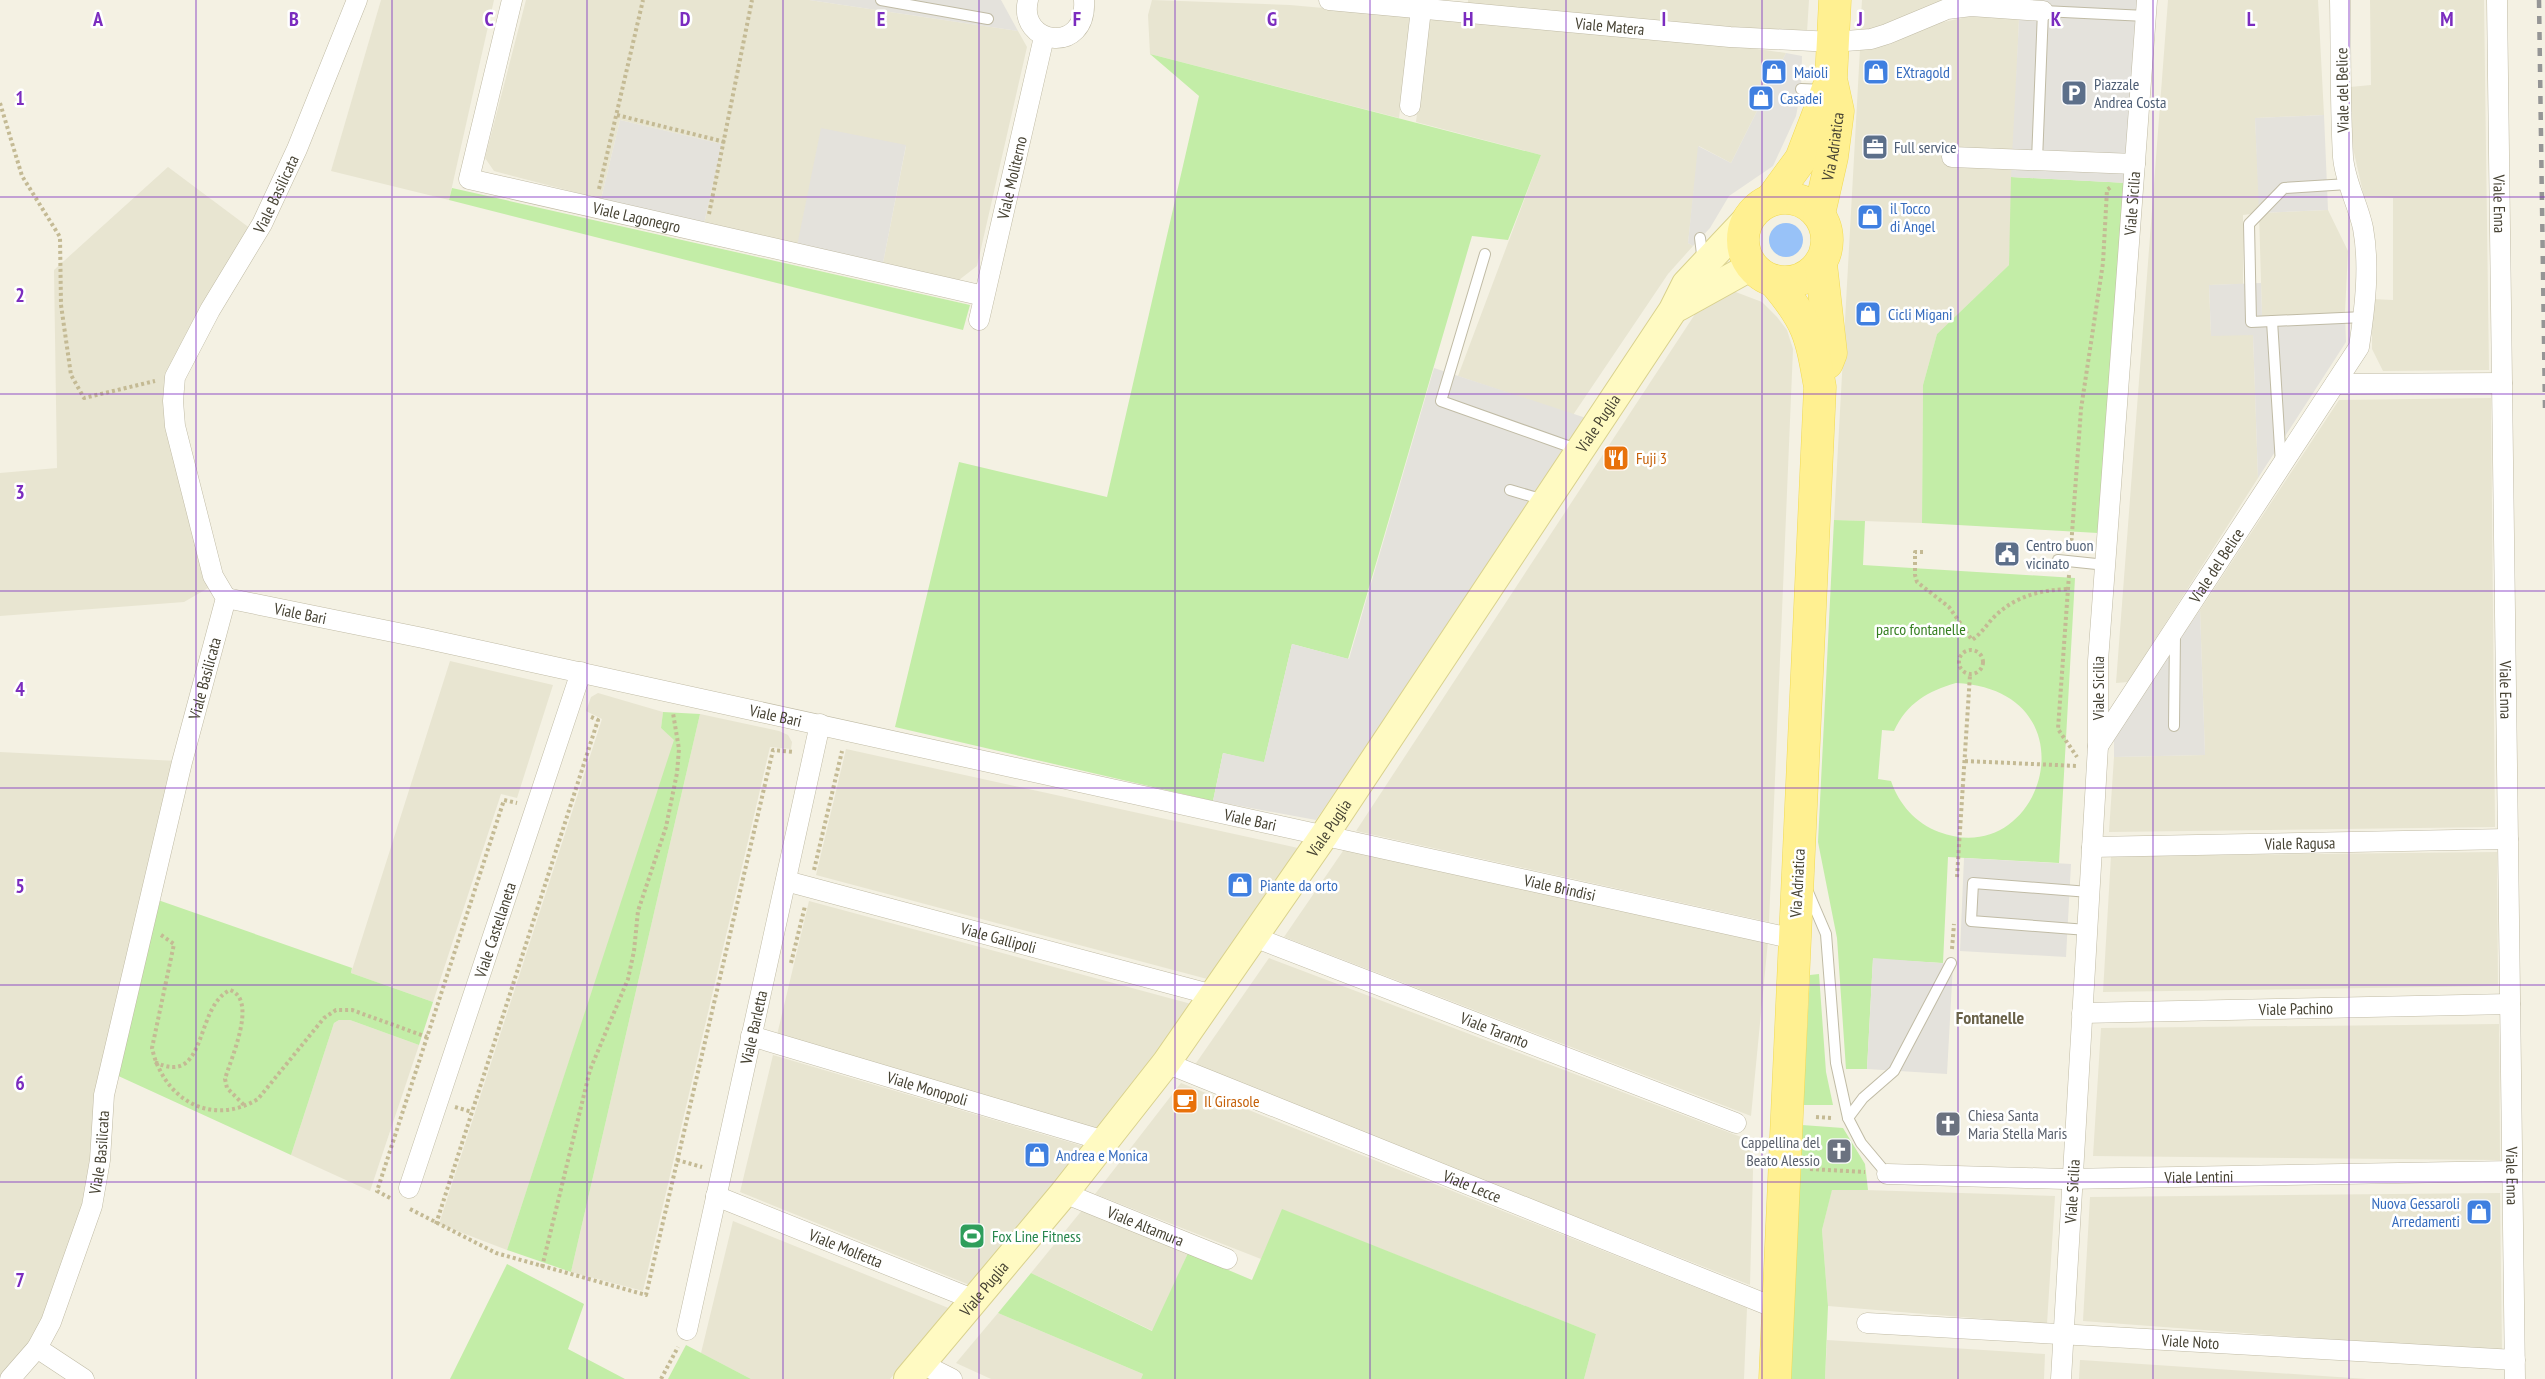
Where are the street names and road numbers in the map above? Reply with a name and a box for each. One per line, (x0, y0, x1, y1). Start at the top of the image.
street label: Viale Matera (1573, 13, 1645, 39)
street label: Viale del Belice (2331, 47, 2353, 134)
street label: Via Adriatica (1817, 111, 1848, 184)
street label: Viale Moliterno (992, 134, 1031, 222)
street label: Viale Basilicata (248, 152, 303, 238)
street label: Viale Sicilia (2120, 171, 2144, 237)
street label: Viale Enna (2489, 174, 2510, 233)
street label: Viale Lagonegro (590, 197, 683, 237)
street label: Viale Puglia (1571, 390, 1624, 457)
street label: Viale del Belice (2184, 524, 2248, 607)
street label: Viale Bari (272, 598, 328, 628)
street label: Viale Basilicata (184, 635, 225, 723)
street label: Viale Sicilia (2088, 655, 2108, 721)
street label: Viale Enna (2496, 660, 2516, 719)
street label: Viale Bari (747, 700, 804, 731)
street label: Viale Puglia (1302, 795, 1355, 861)
street label: Viale Bari (1221, 804, 1278, 835)
street label: Viale Ragusa (2263, 832, 2336, 854)
street label: Via Adriatica (1785, 848, 1809, 919)
street label: Viale Brindisi (1521, 870, 1598, 905)
street label: Viale Castellaneta (470, 880, 520, 981)
street label: Viale Gallipoli (958, 918, 1039, 957)
street label: Viale Barletta (735, 988, 771, 1067)
street label: Viale Pachino (2258, 998, 2333, 1019)
street label: Viale Taranto (1457, 1007, 1532, 1052)
street label: Viale Monopoli (884, 1067, 970, 1110)
street label: Viale Basilicata (84, 1110, 113, 1197)
street label: Viale Enna (2502, 1146, 2523, 1205)
street label: Viale Sicilia (2060, 1159, 2084, 1225)
street label: Viale Lecce (1439, 1165, 1504, 1207)
street label: Viale Lentini (2163, 1166, 2234, 1187)
street label: Viale Altamura (1103, 1201, 1187, 1250)
street label: Viale Molfetta (805, 1224, 886, 1272)
street label: Viale Puglia (955, 1257, 1012, 1321)
street label: Viale Noto (2160, 1330, 2220, 1353)

